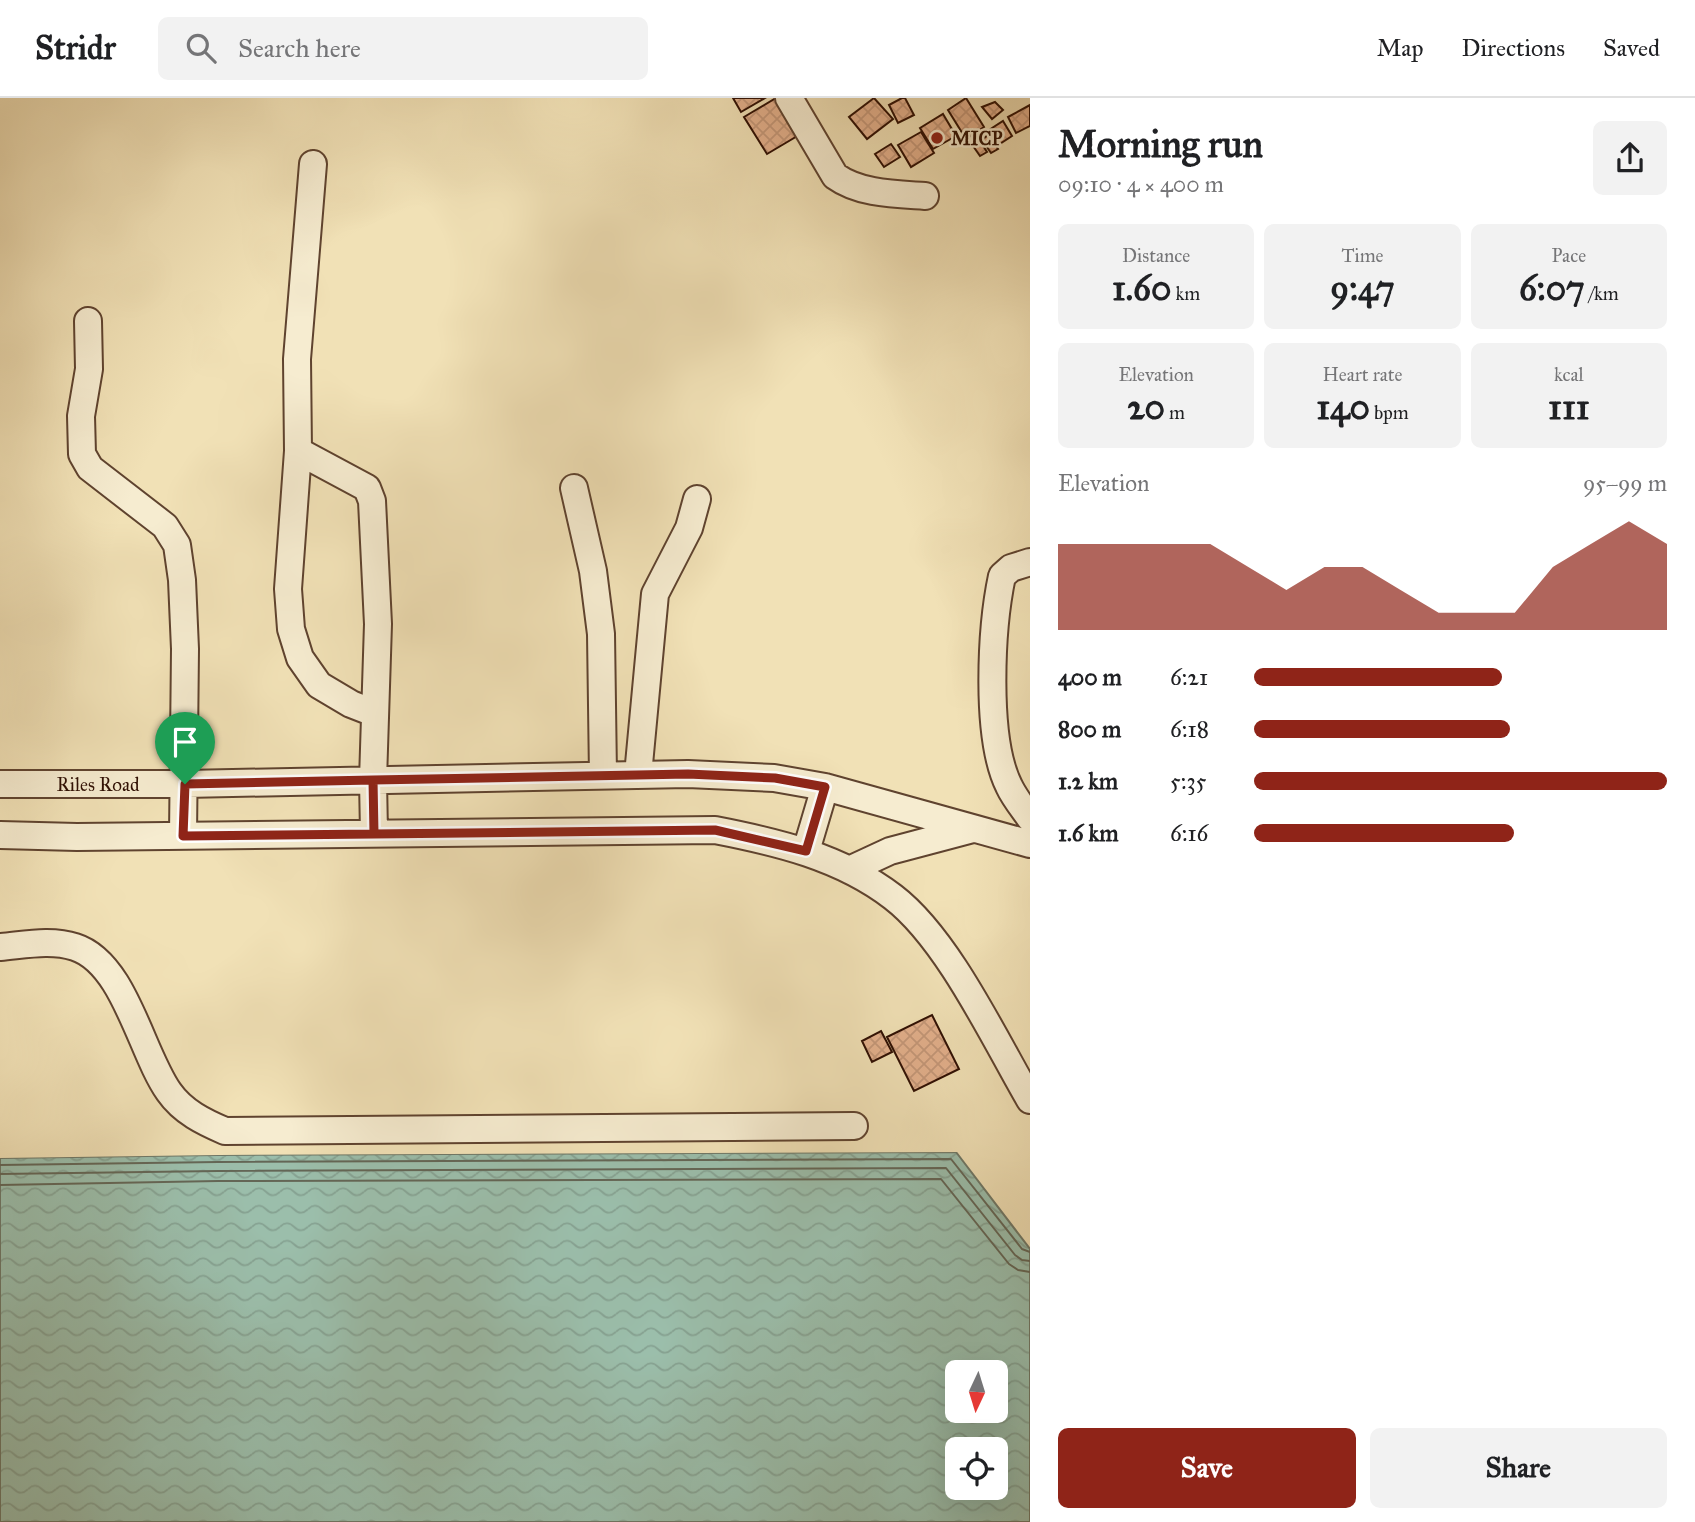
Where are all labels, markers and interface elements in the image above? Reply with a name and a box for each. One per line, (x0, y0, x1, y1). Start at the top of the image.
search box (158, 17, 648, 80)
text: Stridr (35, 28, 116, 68)
icon: search (182, 29, 220, 67)
text: Search here (238, 32, 361, 64)
text: Map (1377, 33, 1424, 63)
text: Directions (1462, 33, 1565, 63)
text: Saved (1603, 33, 1660, 63)
text: Morning run (1058, 121, 1263, 167)
button: share (1593, 121, 1667, 195)
place label: MICP (951, 127, 1002, 150)
marker: MICP (929, 130, 945, 146)
text: 09:10 · 4 × 400 m (1058, 170, 1224, 198)
text: Distance (1122, 244, 1190, 267)
text: Time (1341, 244, 1384, 267)
text: Pace (1552, 244, 1586, 267)
text: 1.60 (1112, 267, 1171, 310)
text: 9:47 (1330, 267, 1395, 310)
text: 6:07 (1519, 267, 1585, 310)
text: km (1171, 282, 1200, 305)
text: /km (1585, 282, 1619, 305)
text: Elevation (1118, 363, 1194, 386)
text: Heart rate (1323, 363, 1402, 386)
text: kcal (1554, 363, 1584, 386)
text: 20 (1127, 386, 1165, 429)
text: 140 (1316, 386, 1370, 429)
text: 111 (1548, 386, 1590, 429)
text: m (1165, 401, 1185, 424)
text: bpm (1370, 401, 1409, 424)
text: Elevation (1058, 469, 1149, 497)
text: 95–99 m (1583, 469, 1667, 497)
text: 400 m (1058, 663, 1122, 691)
text: 6:21 (1170, 663, 1208, 691)
pin (155, 712, 215, 784)
text: 800 m (1058, 715, 1121, 743)
text: 6:18 (1170, 715, 1209, 743)
icon: arrive (166, 723, 204, 761)
text: 1.2 km (1058, 767, 1118, 795)
text: 5:35 (1170, 767, 1206, 795)
street label: Riles Road (56, 773, 140, 796)
text: 1.6 km (1058, 819, 1119, 847)
text: 6:16 (1170, 819, 1208, 847)
north arrow (945, 1360, 1008, 1423)
map controls (945, 1360, 1008, 1500)
button: Save (1058, 1428, 1356, 1508)
button: Share (1370, 1428, 1667, 1508)
button: locate (945, 1437, 1008, 1500)

